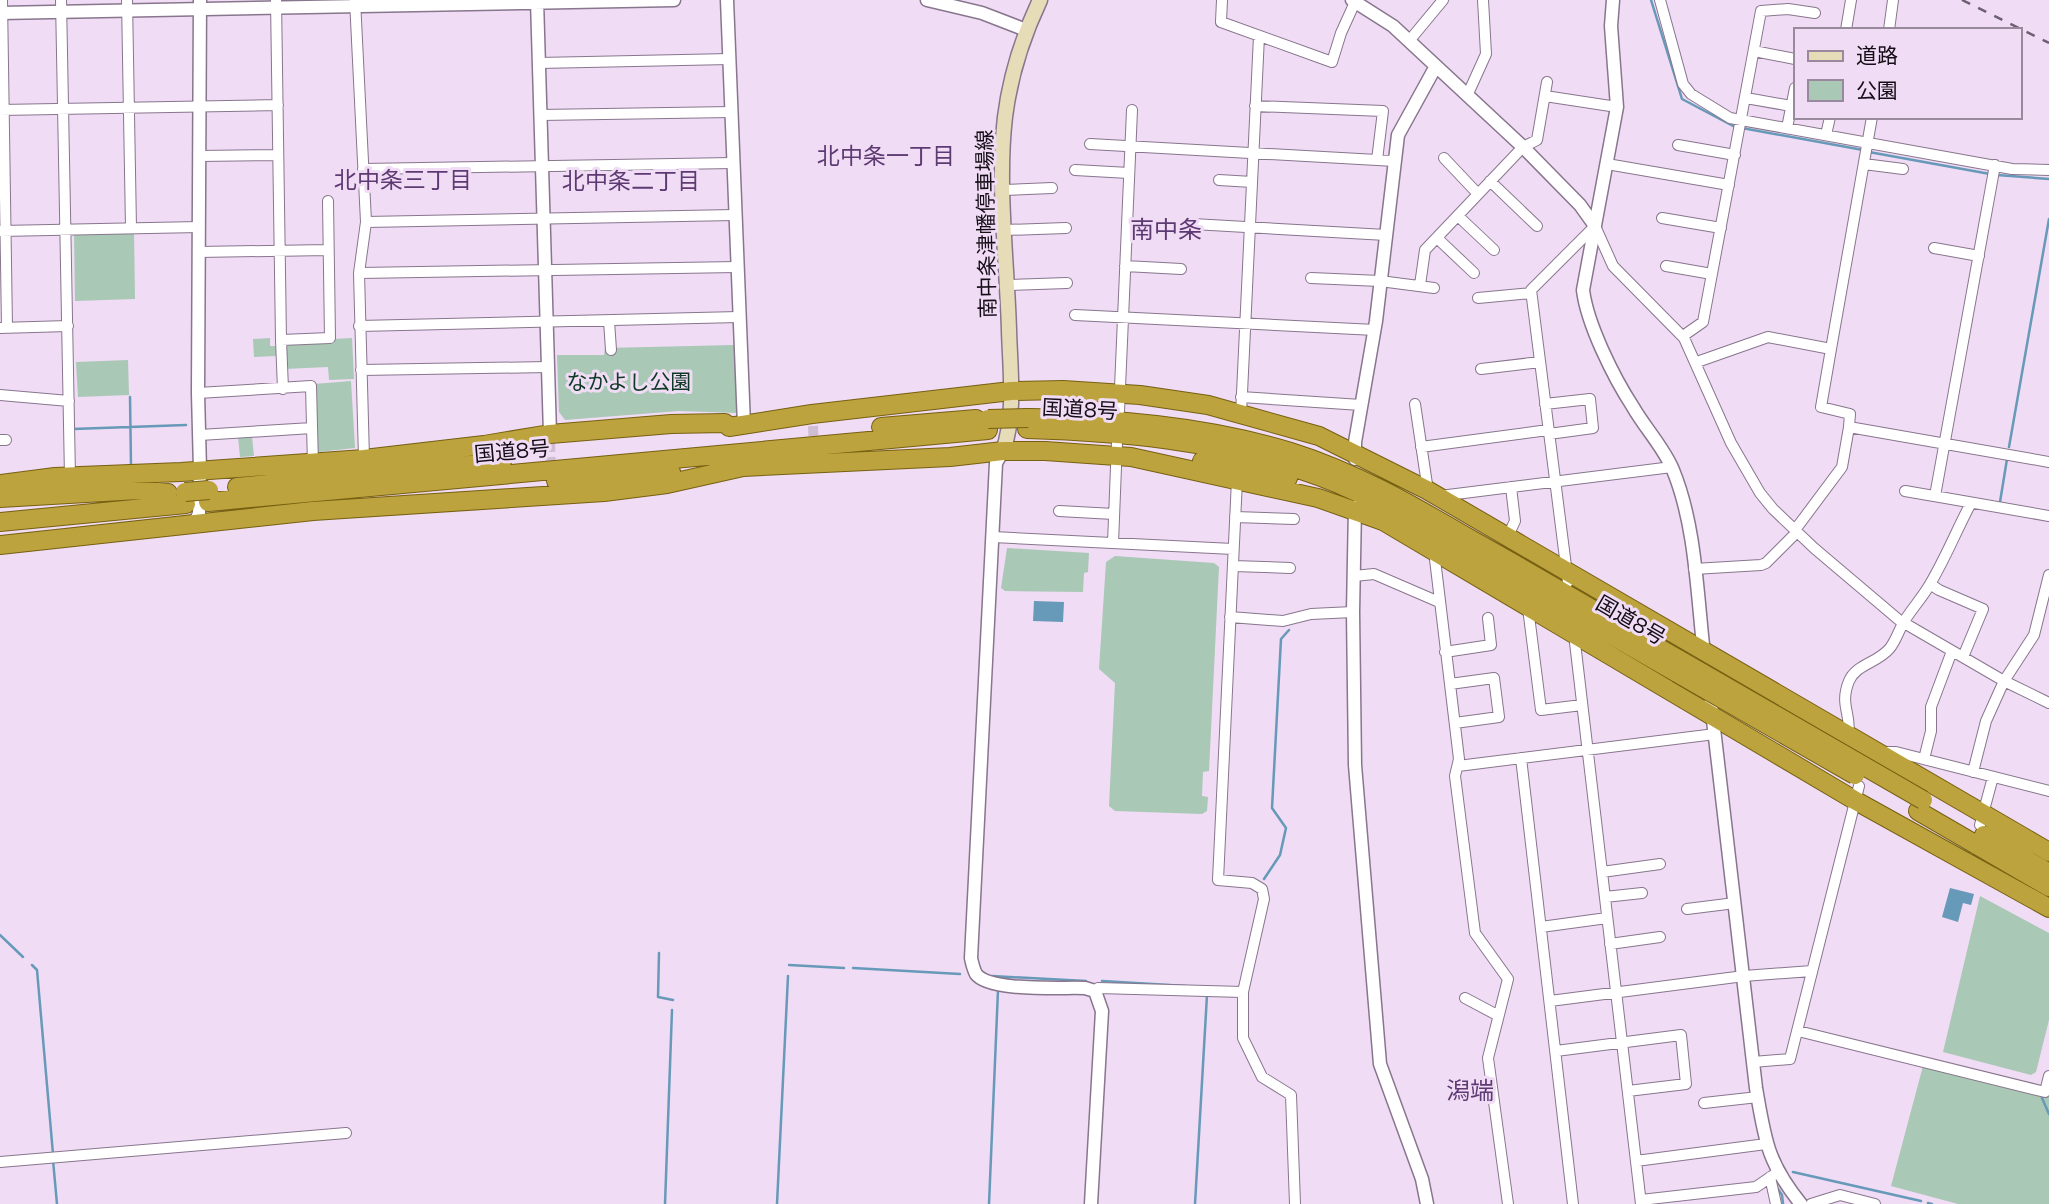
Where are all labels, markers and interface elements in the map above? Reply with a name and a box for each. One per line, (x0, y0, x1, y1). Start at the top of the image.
legend (1794, 28, 2021, 119)
text: 道路 (1856, 42, 1898, 69)
text: 公園 (1856, 77, 1898, 104)
street label: 南中条津幡停車場線 (971, 129, 1001, 319)
district label: 北中条一丁目 (817, 141, 955, 171)
district label: 北中条三丁目 (334, 165, 472, 195)
district label: 北中条二丁目 (562, 166, 700, 196)
district label: 南中条 (1130, 214, 1202, 245)
park label: なかよし公園 (567, 368, 691, 395)
street label: 国道8号 (1041, 394, 1119, 424)
street label: 国道8号 (473, 434, 551, 468)
street label: 国道8号 (1591, 589, 1671, 651)
district label: 潟端 (1446, 1075, 1494, 1106)

